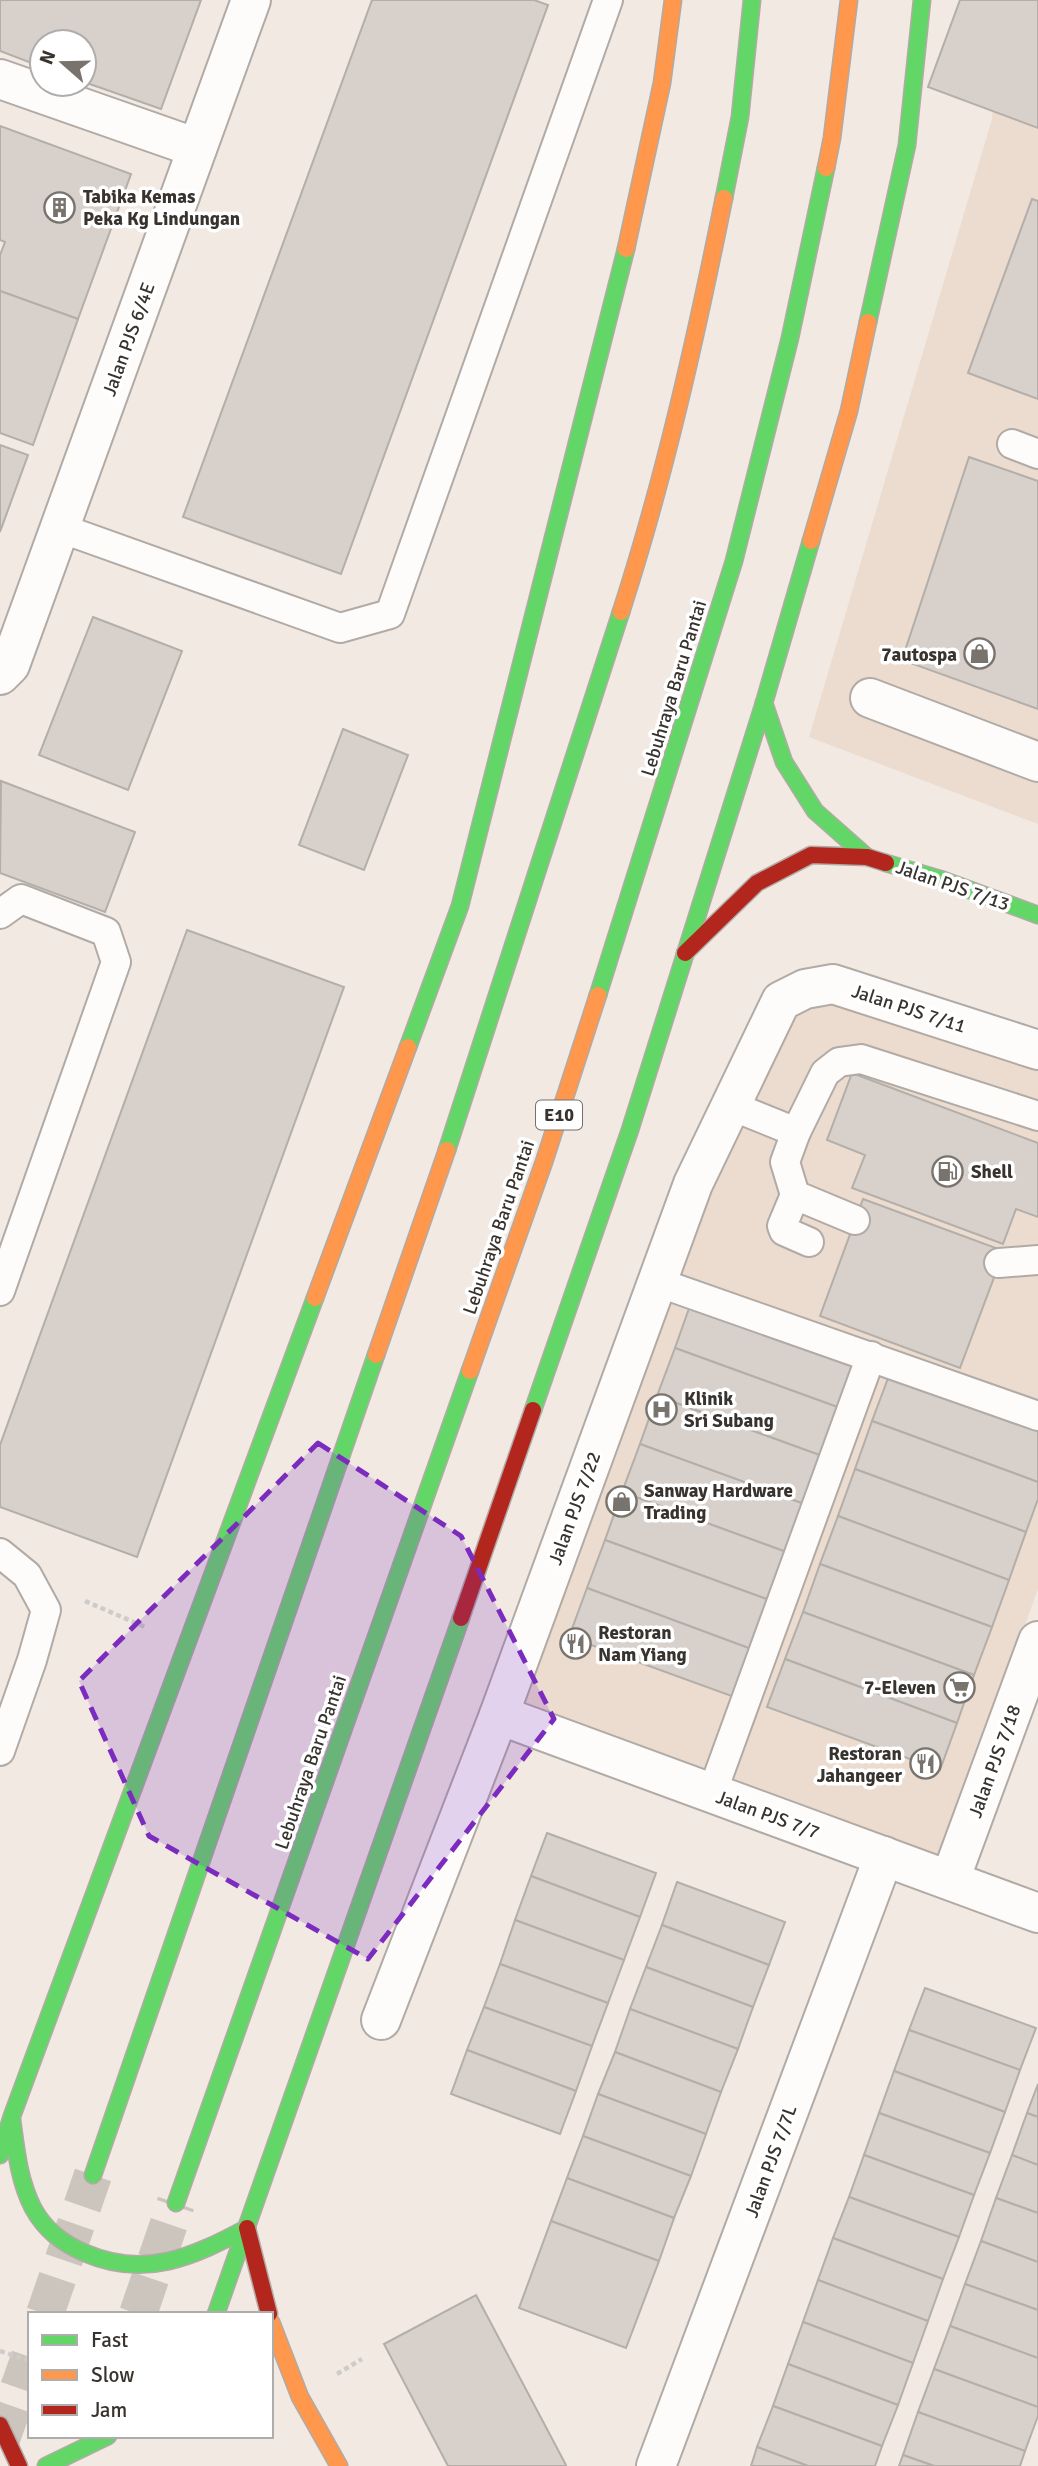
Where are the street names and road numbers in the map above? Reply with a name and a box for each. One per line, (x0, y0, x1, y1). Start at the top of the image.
street label: Jalan PJS 6/4E (97, 279, 161, 399)
street label: Lebuhraya Baru Pantai (636, 597, 712, 779)
street label: Jalan PJS 7/13 (893, 855, 1013, 917)
street label: Jalan PJS 7/11 (849, 979, 969, 1039)
road number: E10 (536, 1100, 582, 1130)
street label: Lebuhraya Baru Pantai (458, 1137, 540, 1318)
street label: Jalan PJS 7/22 (543, 1448, 607, 1568)
street label: Lebuhraya Baru Pantai (270, 1672, 352, 1853)
street label: Jalan PJS 7/18 (963, 1701, 1027, 1821)
street label: Jalan PJS 7/7 (713, 1785, 823, 1845)
street label: Jalan PJS 7/7L (739, 2101, 803, 2221)

